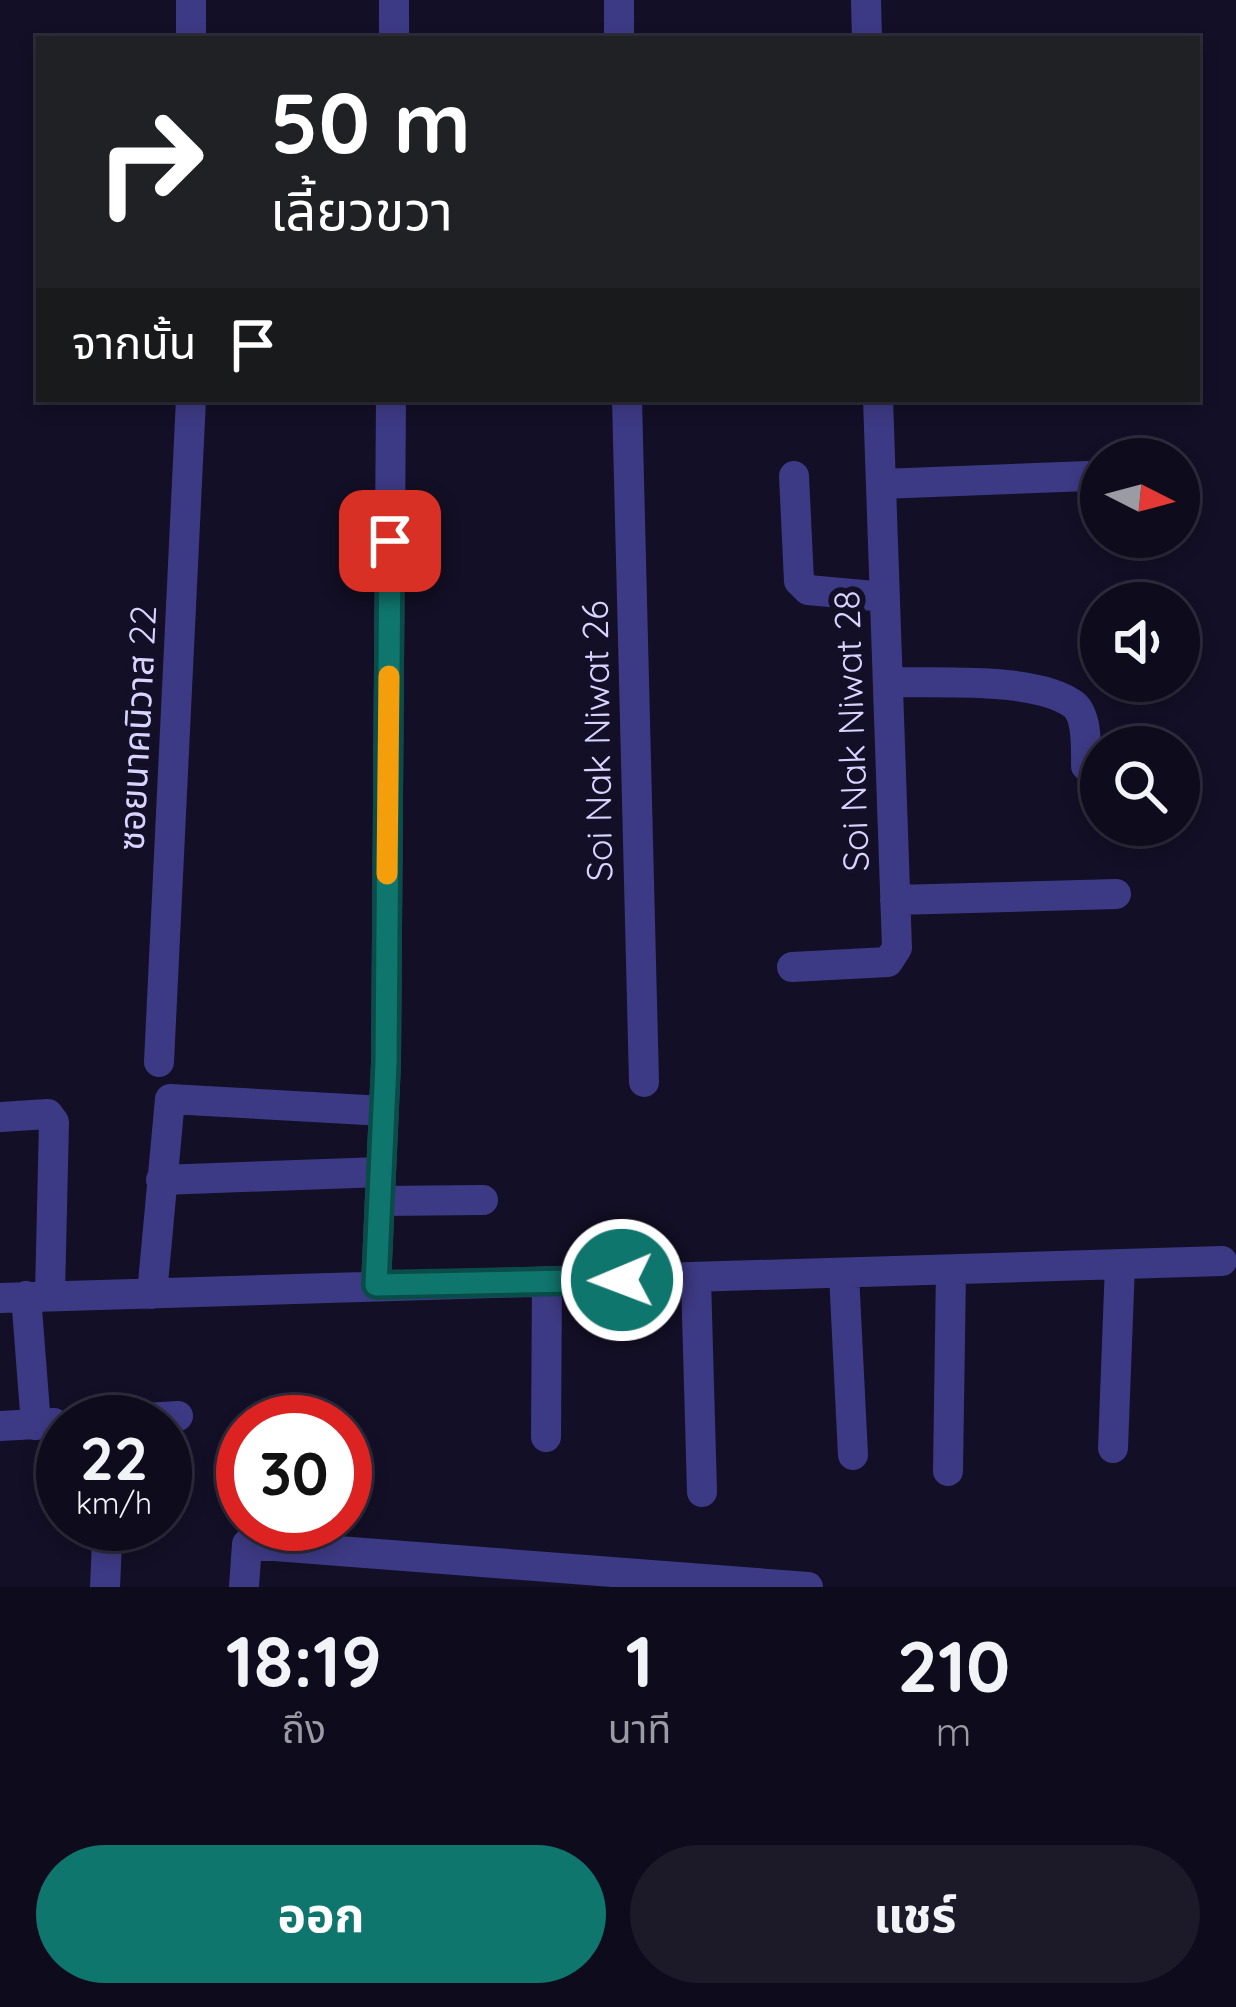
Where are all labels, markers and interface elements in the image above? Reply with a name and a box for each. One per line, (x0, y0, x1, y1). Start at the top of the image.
text: 50 m (270, 69, 471, 174)
icon: right (72, 84, 228, 240)
text: เลี้ยวขวา (270, 176, 453, 244)
icon: arrive (220, 312, 286, 378)
text: จากนั้น (72, 314, 196, 370)
north arrow (1080, 438, 1200, 558)
map controls (1080, 438, 1200, 846)
pin (339, 490, 441, 592)
icon: arrive (357, 508, 423, 574)
button: sound (1080, 582, 1200, 702)
street label: Soi Nak Niwat 28 (823, 590, 878, 872)
street label: Soi Nak Niwat 26 (572, 600, 621, 882)
street label: ซอยนาคนิวาส 22 (108, 604, 165, 852)
button: search (1080, 726, 1200, 846)
position arrow (559, 1217, 685, 1343)
speed limit sign: 30 (216, 1395, 372, 1551)
text: 22 (80, 1420, 148, 1495)
text: km/h (76, 1484, 152, 1522)
text: 18:19 (226, 1615, 382, 1705)
text: 1 (625, 1615, 653, 1705)
text: 210 (897, 1620, 1010, 1710)
text: ถึง (282, 1704, 326, 1753)
text: นาที (608, 1704, 671, 1753)
text: m (936, 1707, 971, 1756)
button: ออก (36, 1845, 606, 1983)
button: แชร์ (630, 1845, 1200, 1983)

